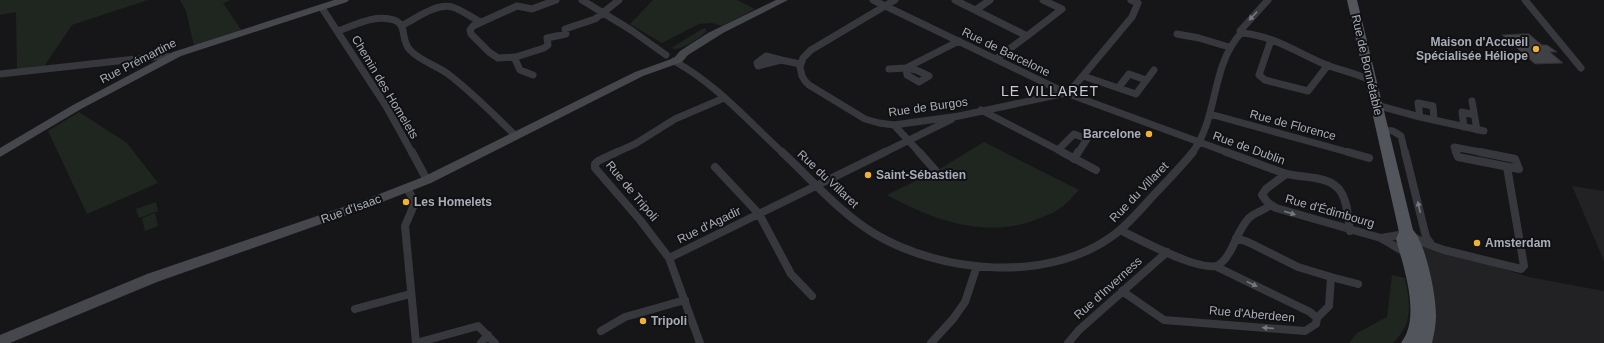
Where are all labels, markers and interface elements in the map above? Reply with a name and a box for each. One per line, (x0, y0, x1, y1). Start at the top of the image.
one-way arrow (1249, 11, 1258, 22)
street label: Rue de Bonnétable (1349, 13, 1385, 117)
street label: Rue de Barcelone (960, 25, 1053, 79)
street label: Chemin des Homelets (349, 33, 421, 141)
place label: Maison d'Accueil Spécialisée Héliope (1416, 35, 1528, 63)
street label: Rue Prémartine (97, 36, 179, 86)
marker: Maison d'Accueil Spécialisée Héliope (1531, 44, 1541, 54)
district label: LE VILLARET (1001, 83, 1099, 99)
street label: Rue de Burgos (887, 94, 969, 120)
street label: Rue de Florence (1248, 107, 1338, 143)
place label: Barcelone (1083, 127, 1141, 141)
street label: Rue de Dublin (1211, 128, 1287, 168)
marker: Barcelone (1144, 129, 1154, 139)
street label: Rue du Villaret (795, 147, 862, 211)
street label: Rue de Tripoli (603, 158, 661, 224)
street label: Rue du Villaret (1107, 158, 1172, 225)
place label: Saint-Sébastien (876, 168, 966, 182)
marker: Saint-Sébastien (863, 170, 873, 180)
street label: Rue d'Édimbourg (1284, 191, 1377, 230)
street label: Rue d'Isaac (319, 192, 383, 226)
place label: Les Homelets (414, 195, 492, 209)
marker: Les Homelets (401, 197, 411, 207)
one-way arrow (1416, 201, 1422, 213)
street label: Rue d'Agadir (675, 204, 743, 246)
one-way arrow (1284, 210, 1296, 216)
place label: Amsterdam (1485, 236, 1551, 250)
marker: Amsterdam (1472, 238, 1482, 248)
street label: Rue d'Inverness (1071, 254, 1145, 322)
one-way arrow (1247, 281, 1258, 287)
street label: Rue d'Aberdeen (1208, 303, 1296, 325)
place label: Tripoli (651, 314, 687, 328)
marker: Tripoli (638, 316, 648, 326)
one-way arrow (1262, 325, 1274, 332)

